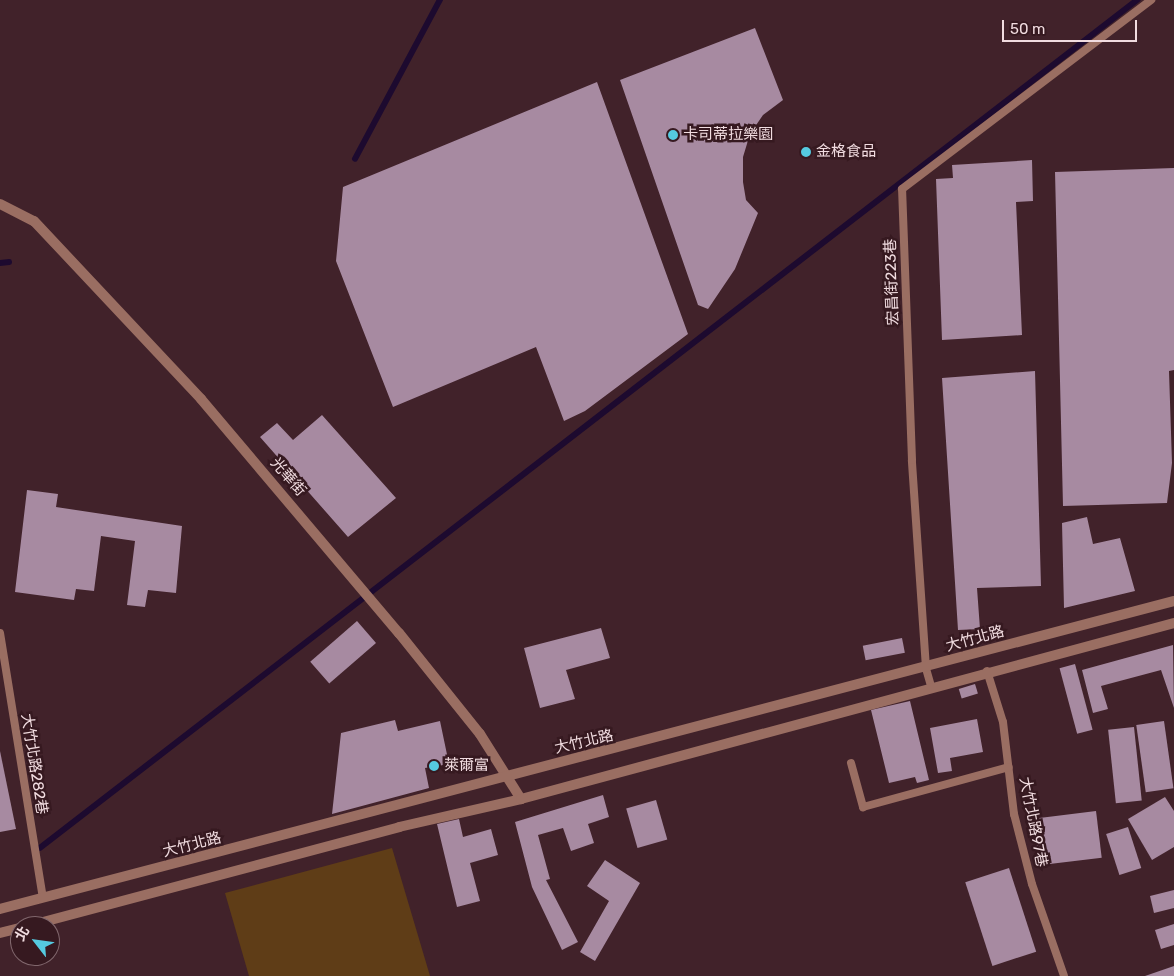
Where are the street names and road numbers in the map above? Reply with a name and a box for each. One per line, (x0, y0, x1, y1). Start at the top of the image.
street label: 宏昌街223巷 (881, 238, 903, 326)
street label: 光華街 (266, 454, 310, 500)
street label: 大竹北路 (944, 623, 1006, 655)
street label: 大竹北路282巷 (17, 712, 51, 816)
street label: 大竹北路 (553, 726, 615, 758)
street label: 大竹北路97巷 (1015, 775, 1051, 869)
street label: 大竹北路 (161, 829, 223, 861)

